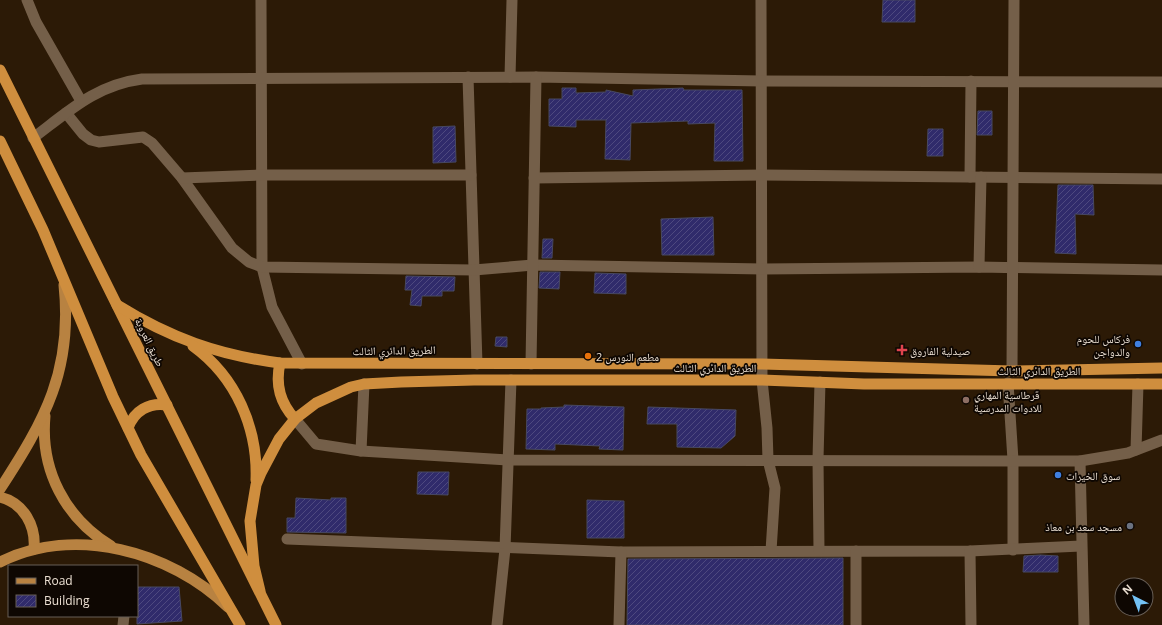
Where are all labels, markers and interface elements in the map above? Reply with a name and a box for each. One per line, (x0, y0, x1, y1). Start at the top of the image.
street label: طريق العروبة (132, 315, 168, 369)
place label: فركاس للحوم والدواجن (1077, 331, 1130, 359)
marker: فركاس للحوم والدواجن (1133, 339, 1143, 349)
street label: الطريق الدائري الثالث (352, 342, 436, 360)
place label: صيدلية الفاروق (910, 343, 970, 358)
marker: صيدلية الفاروق (897, 345, 907, 355)
place label: مطعم النورس 2 (596, 349, 659, 365)
marker: مطعم النورس 2 (583, 351, 593, 361)
street label: الطريق الدائري الثالث (674, 360, 756, 376)
street label: الطريق الدائري الثالث (998, 363, 1080, 379)
place label: قرطاسية المهاري للادوات المدرسية (974, 387, 1042, 415)
marker: قرطاسية المهاري للادوات المدرسية (961, 395, 971, 405)
place label: سوق الخيرات (1066, 468, 1120, 483)
marker: سوق الخيرات (1053, 470, 1063, 480)
place label: مسجد سعد بن معاذ (1045, 519, 1122, 534)
marker: مسجد سعد بن معاذ (1125, 521, 1135, 531)
legend (8, 565, 138, 617)
text: Road (44, 572, 73, 589)
north arrow (1114, 577, 1154, 617)
text: N (1119, 581, 1135, 598)
text: Building (44, 592, 90, 609)

